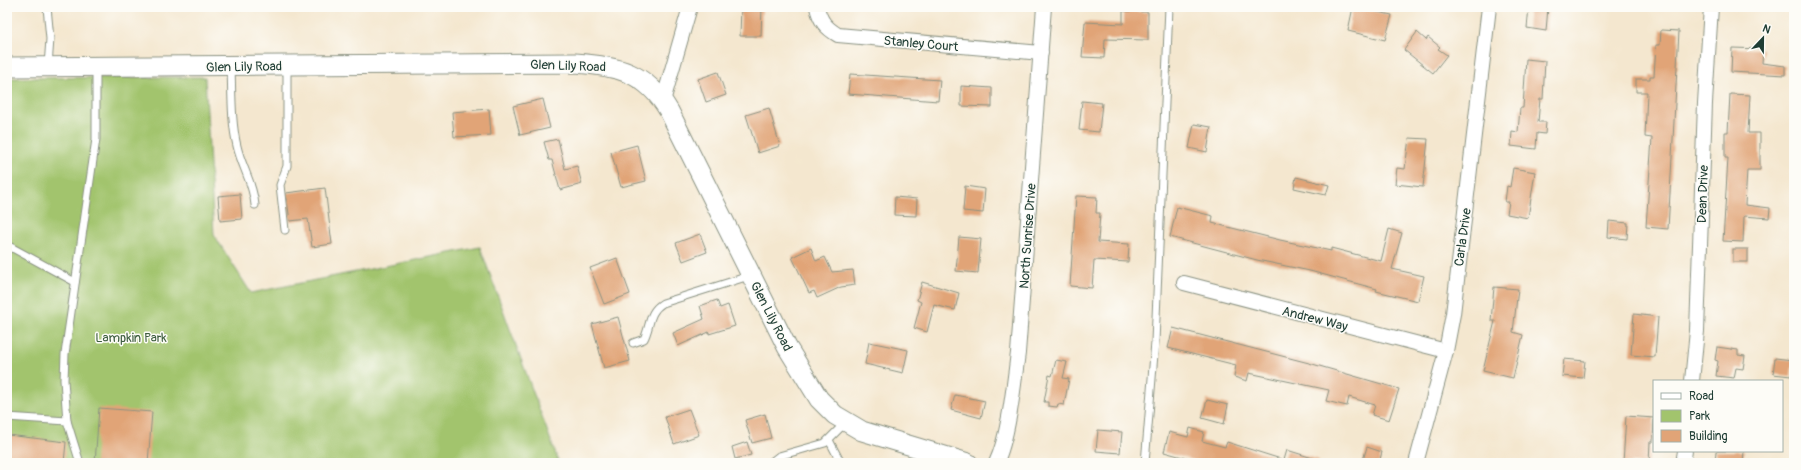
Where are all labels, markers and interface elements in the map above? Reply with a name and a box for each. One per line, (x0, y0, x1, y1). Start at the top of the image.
north arrow (1743, 18, 1783, 58)
text: N (1761, 22, 1773, 37)
street label: Stanley Court (883, 33, 960, 55)
street label: Glen Lily Road (530, 57, 606, 75)
street label: Glen Lily Road (206, 58, 282, 76)
street label: Dean Drive (1694, 164, 1712, 223)
street label: North Sunrise Drive (1016, 182, 1040, 289)
street label: Carla Drive (1451, 207, 1475, 267)
street label: Glen Lily Road (747, 279, 795, 354)
street label: Andrew Way (1280, 303, 1350, 335)
park label: Lampkin Park (95, 330, 167, 346)
legend (1653, 380, 1783, 452)
text: Road (1689, 389, 1714, 404)
text: Park (1689, 409, 1710, 424)
text: Building (1689, 429, 1728, 444)

